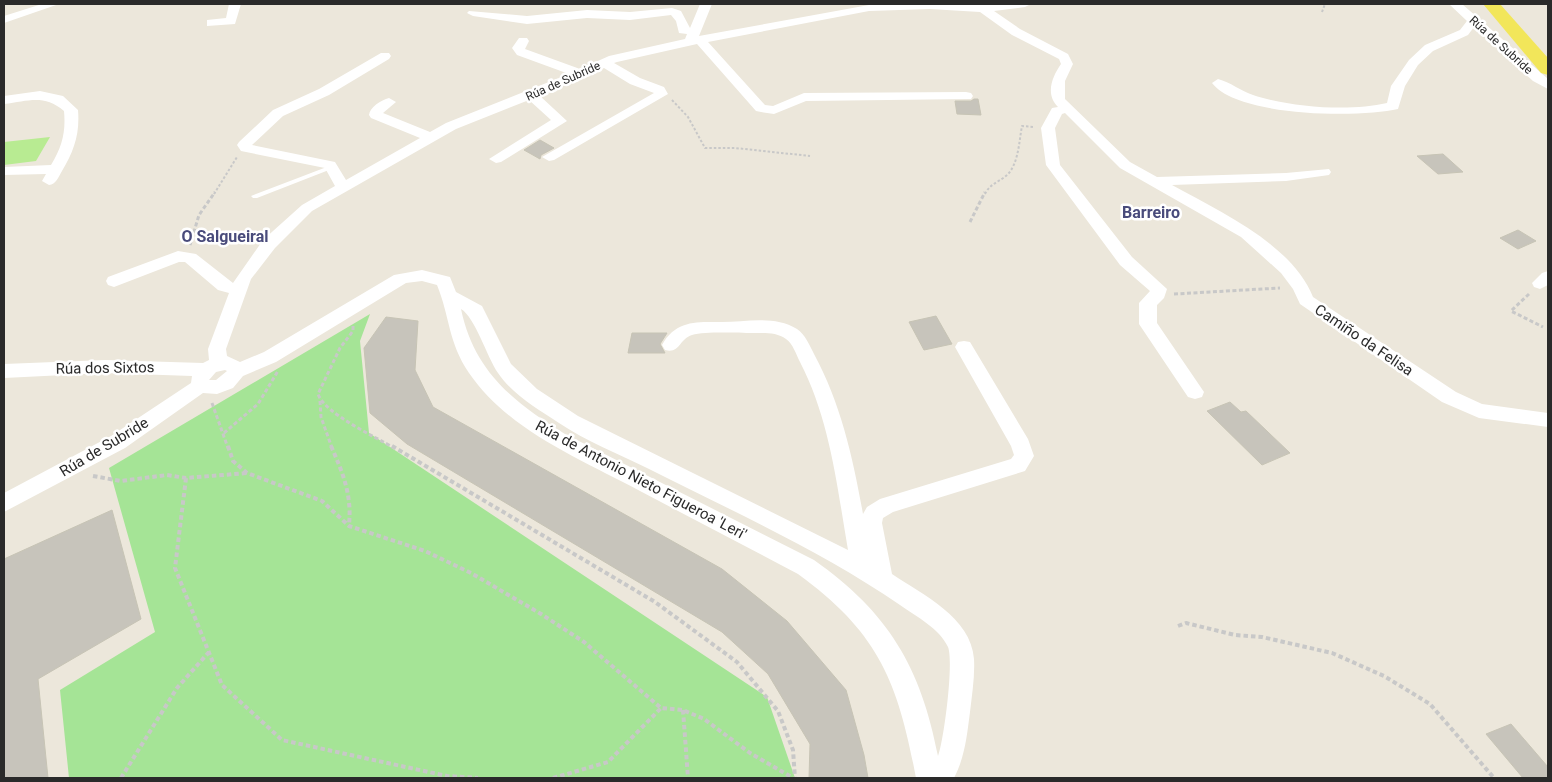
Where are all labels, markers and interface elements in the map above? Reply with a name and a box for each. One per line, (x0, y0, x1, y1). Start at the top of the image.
street label: Rúa de Subride (1467, 13, 1535, 77)
street label: Rúa de Subride (524, 58, 602, 104)
district label: Barreiro (1122, 203, 1180, 222)
district label: O Salgueiral (181, 227, 269, 246)
street label: Camiño da Felisa (1311, 300, 1417, 380)
street label: Rúa dos Sixtos (55, 358, 155, 378)
street label: Rúa de Subride (56, 413, 152, 481)
street label: Rúa de Antonio Nieto Figueroa 'Leri' (532, 417, 750, 543)

